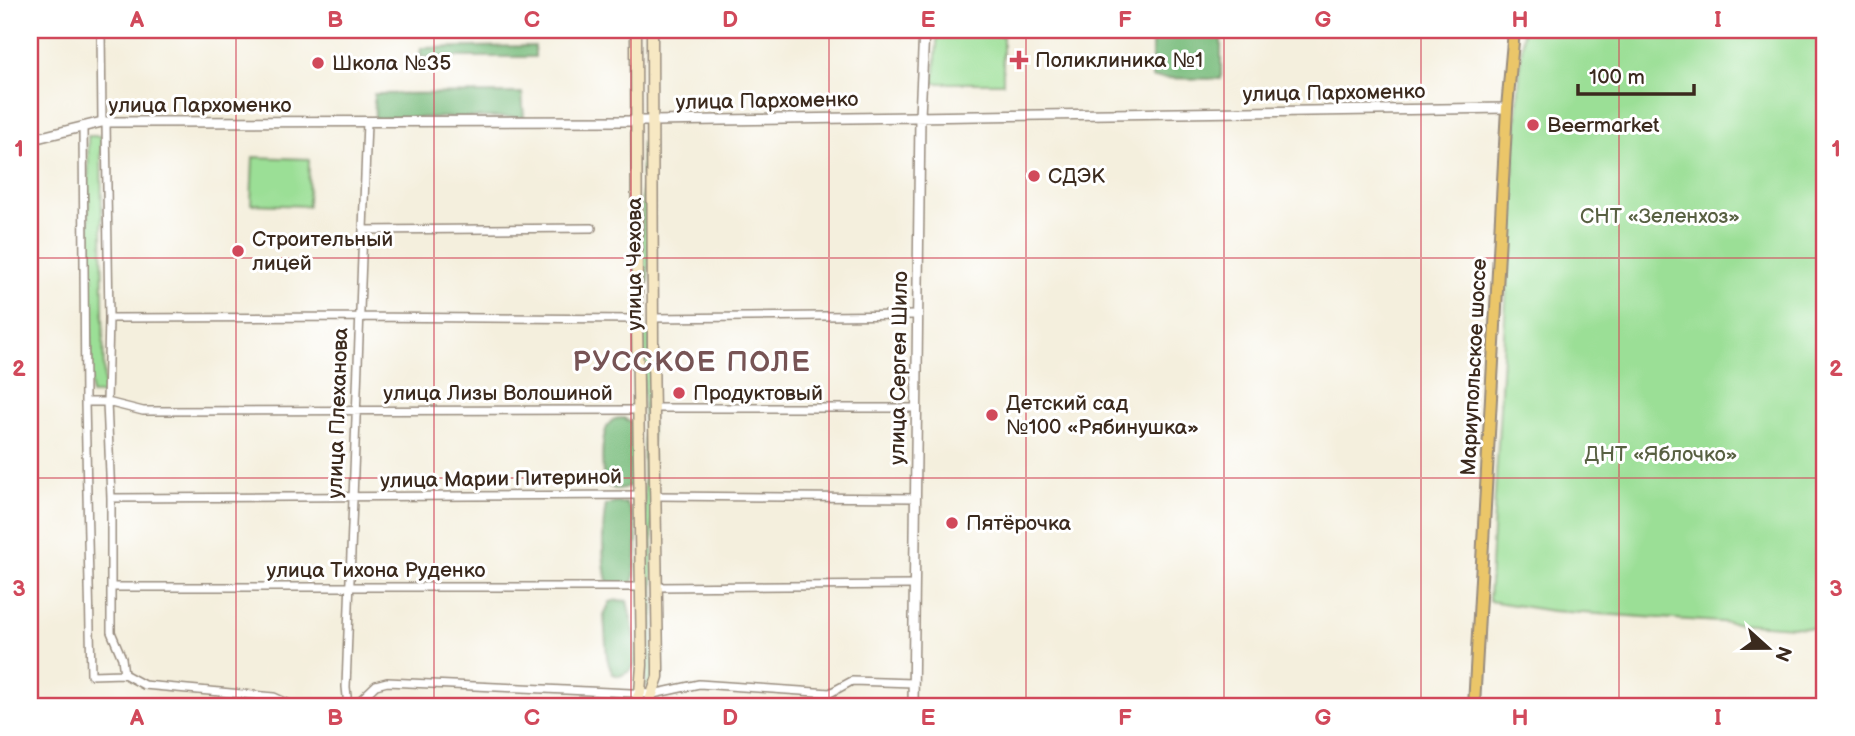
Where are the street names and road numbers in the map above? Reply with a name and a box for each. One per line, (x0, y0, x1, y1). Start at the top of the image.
street label: улица Пархоменко (1242, 79, 1426, 107)
street label: улица Пархоменко (675, 87, 859, 115)
street label: улица Пархоменко (109, 93, 292, 118)
street label: улица Чехова (622, 197, 647, 331)
street label: Мариупольское шоссе (1456, 258, 1492, 476)
street label: улица Сергея Шило (885, 271, 913, 465)
street label: улица Плеханова (323, 327, 353, 499)
street label: улица Лизы Волошиной (383, 381, 613, 406)
street label: улица Марии Питериной (380, 464, 622, 494)
street label: улица Тихона Руденко (267, 558, 486, 583)

